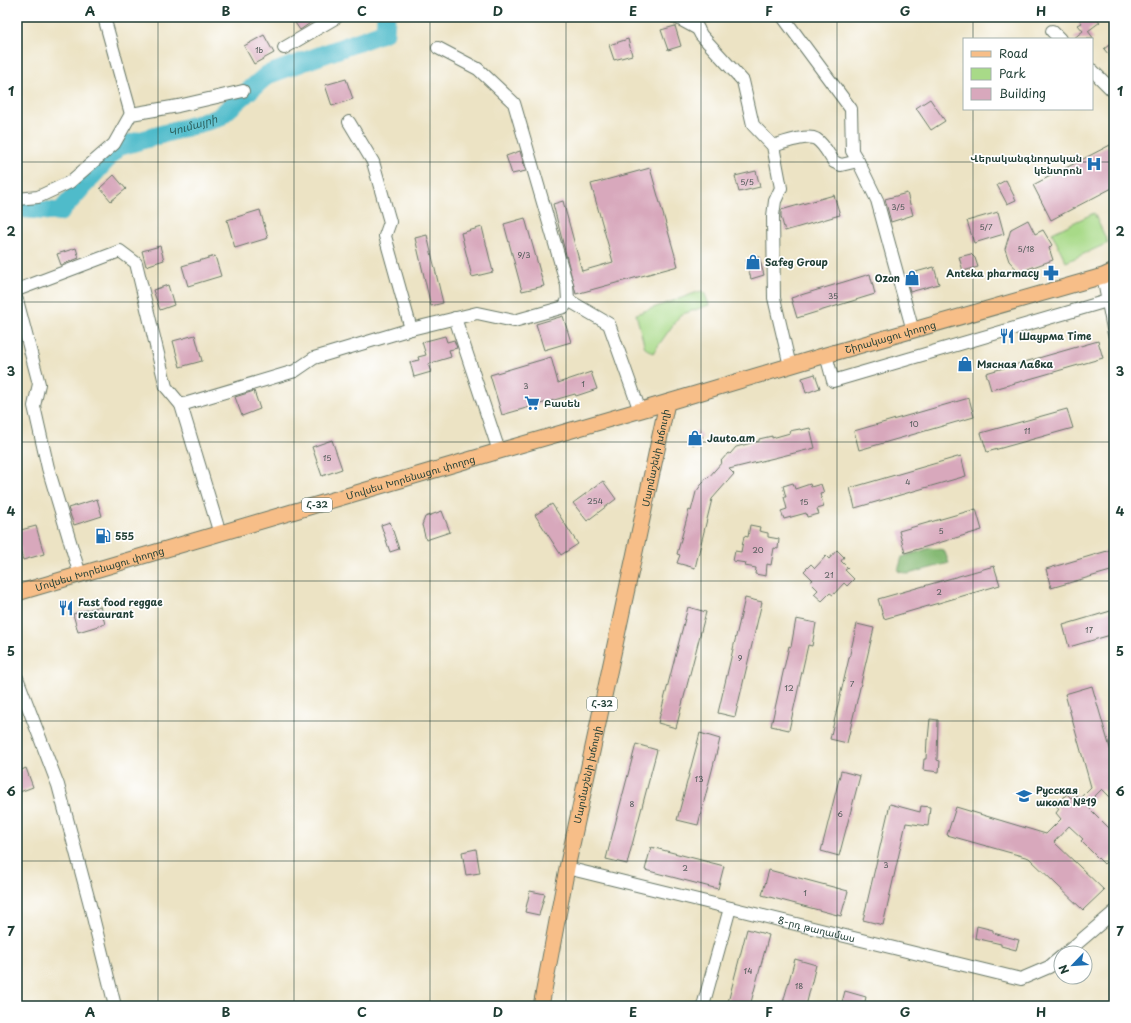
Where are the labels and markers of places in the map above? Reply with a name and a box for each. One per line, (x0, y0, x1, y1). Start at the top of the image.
place label: Վերականգնողական կենտրոն (970, 150, 1082, 177)
hospital icon: Վերականգնողական կենտրոն (1085, 155, 1103, 173)
shop icon: Safeg Group (744, 253, 762, 271)
place label: Safeg Group (765, 254, 828, 269)
pharmacy icon: Anteka pharmacy (1042, 264, 1060, 282)
place label: Anteka pharmacy (946, 265, 1039, 280)
shop icon: Ozon (903, 269, 921, 287)
place label: Ozon (875, 270, 900, 285)
restaurant icon: Шаурма Time (998, 327, 1016, 345)
place label: Шаурма Time (1019, 328, 1092, 344)
shop icon: Мясная Лавка (956, 355, 974, 373)
place label: Мясная Лавка (977, 356, 1054, 371)
supermarket icon: Բասեն (523, 394, 541, 412)
place label: Բասեն (544, 395, 580, 410)
shop icon: Jauto.am (686, 429, 704, 447)
place label: Jauto.am (707, 430, 755, 445)
fuel station icon: 555 (94, 527, 112, 545)
place label: 555 (115, 528, 135, 543)
place label: Fast food reggae restaurant (78, 594, 163, 621)
restaurant icon: Fast food reggae restaurant (57, 599, 75, 617)
place label: Русская школа №19 (1036, 782, 1097, 809)
school or university icon: Русская школа №19 (1015, 787, 1033, 805)

